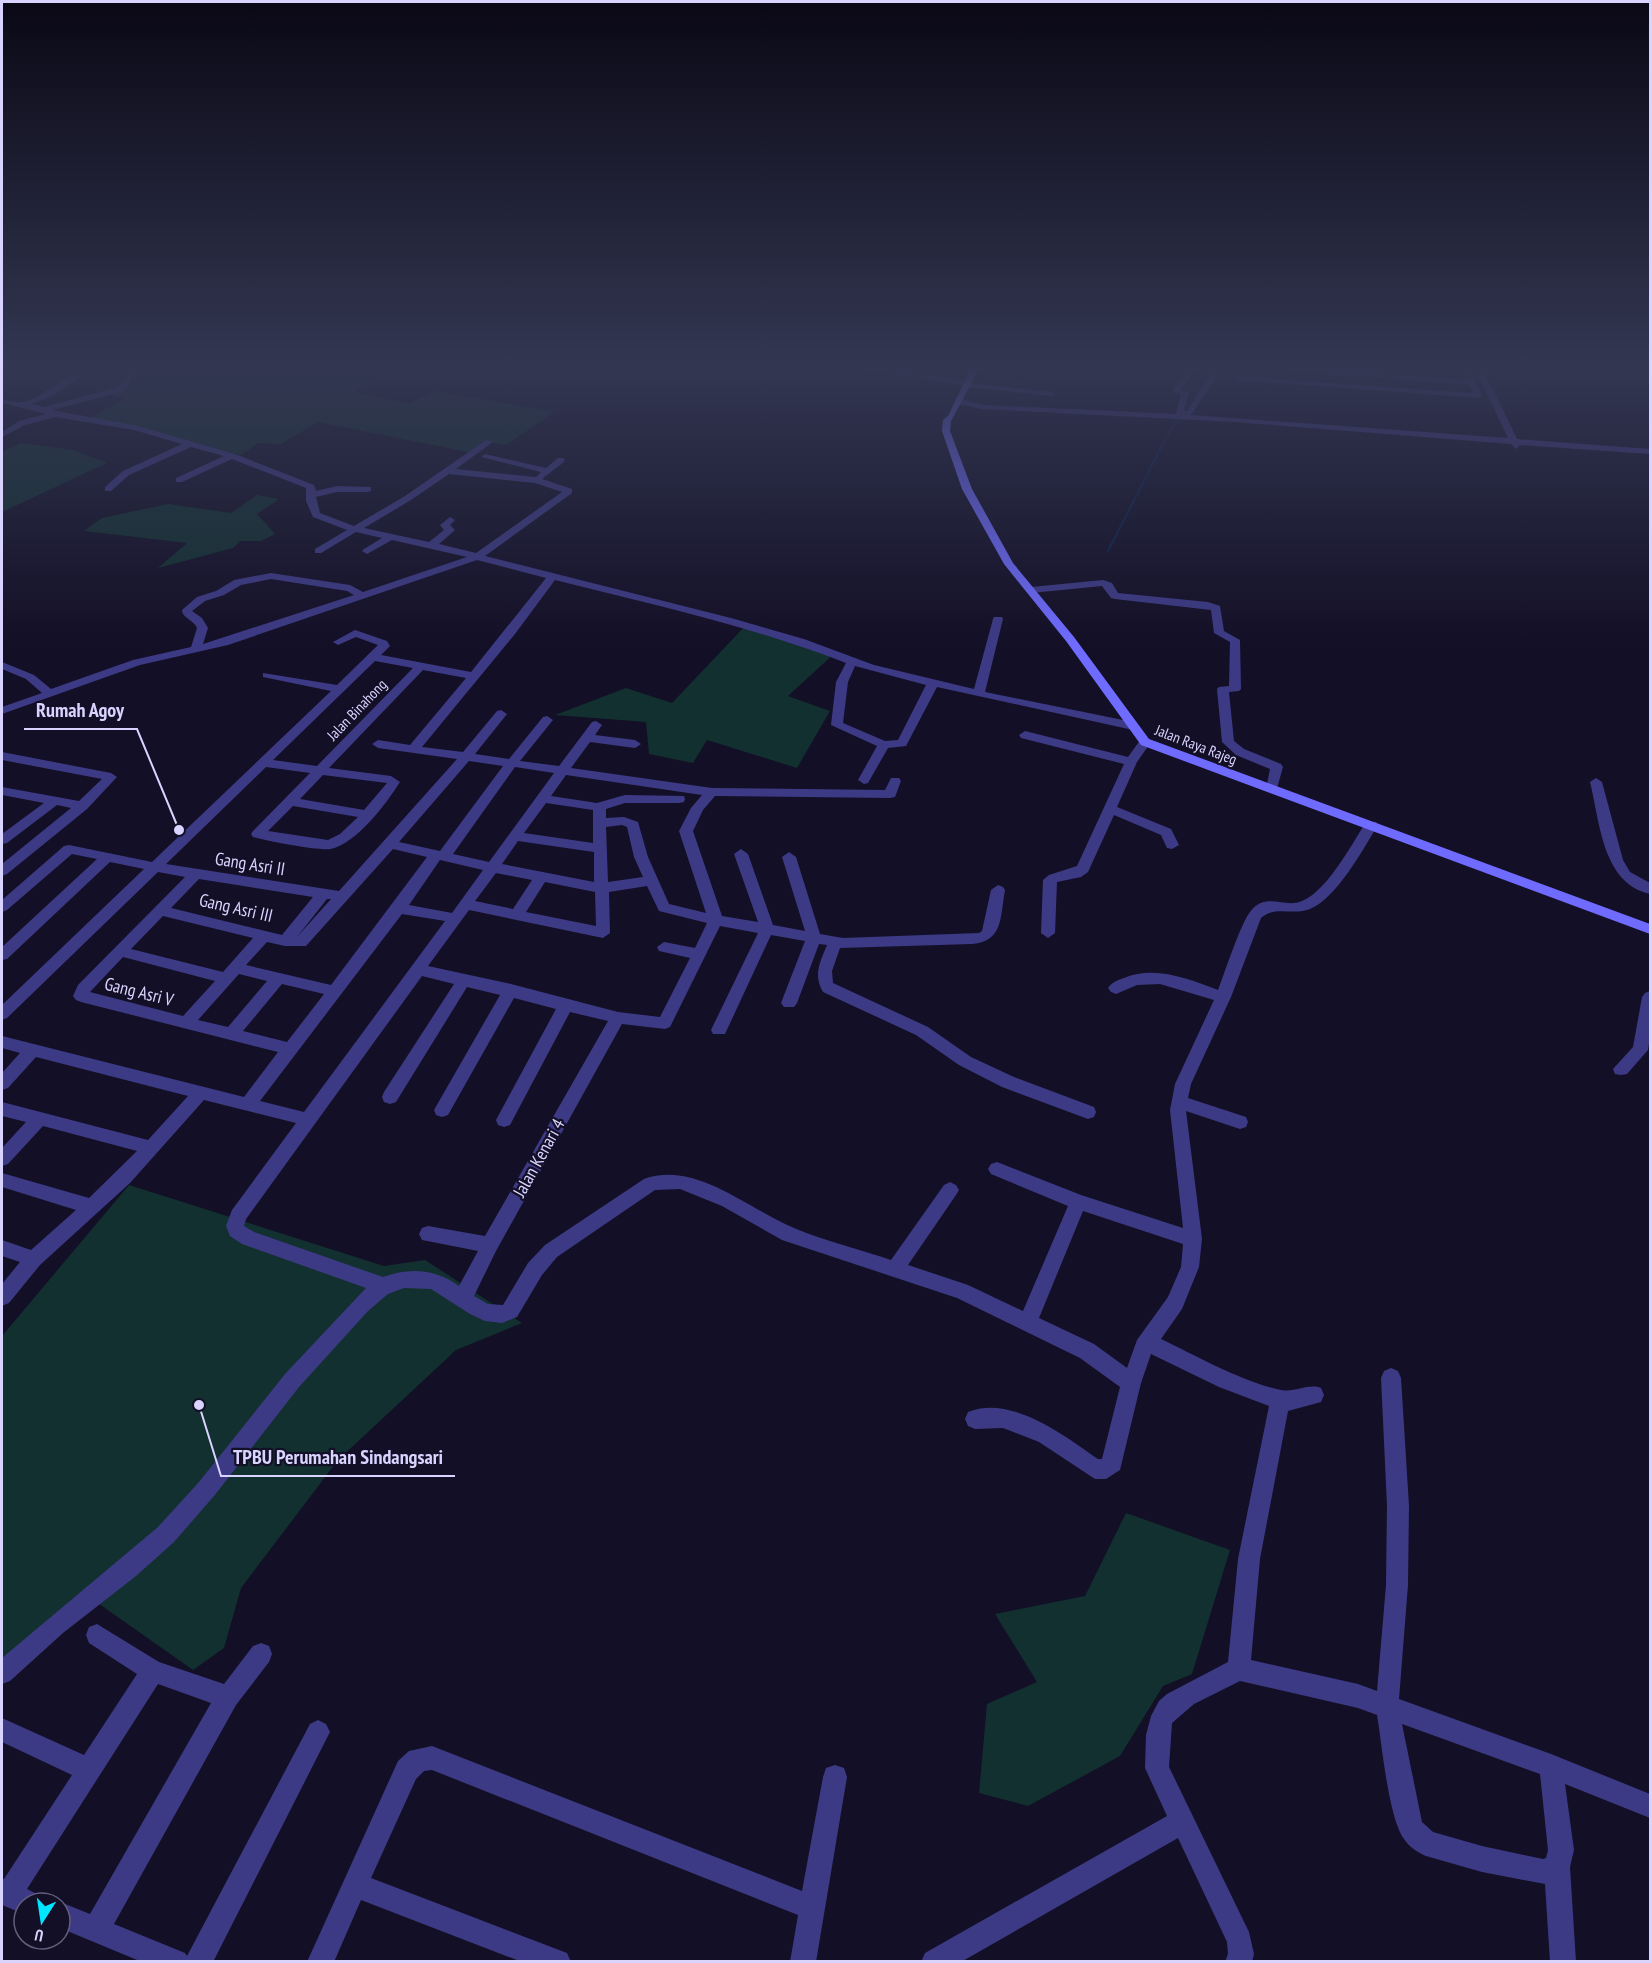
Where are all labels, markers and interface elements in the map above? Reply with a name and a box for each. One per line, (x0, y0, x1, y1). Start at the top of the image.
street label: Jalan Binahong (322, 675, 391, 745)
callout: Rumah Agoy (24, 691, 137, 729)
text: Rumah Agoy (36, 697, 125, 723)
street label: Jalan Raya Rajeg (1152, 720, 1240, 769)
street label: Gang Asri II (213, 847, 287, 880)
street label: Gang Asri III (197, 888, 275, 927)
street label: Gang Asri V (102, 972, 177, 1011)
street label: Jalan Kenari 4 (507, 1115, 569, 1202)
callout: TPBU Perumahan Sindangsari (221, 1438, 455, 1476)
text: TPBU Perumahan Sindangsari (233, 1444, 443, 1470)
north arrow (12, 1891, 72, 1951)
text: U (33, 1925, 45, 1946)

